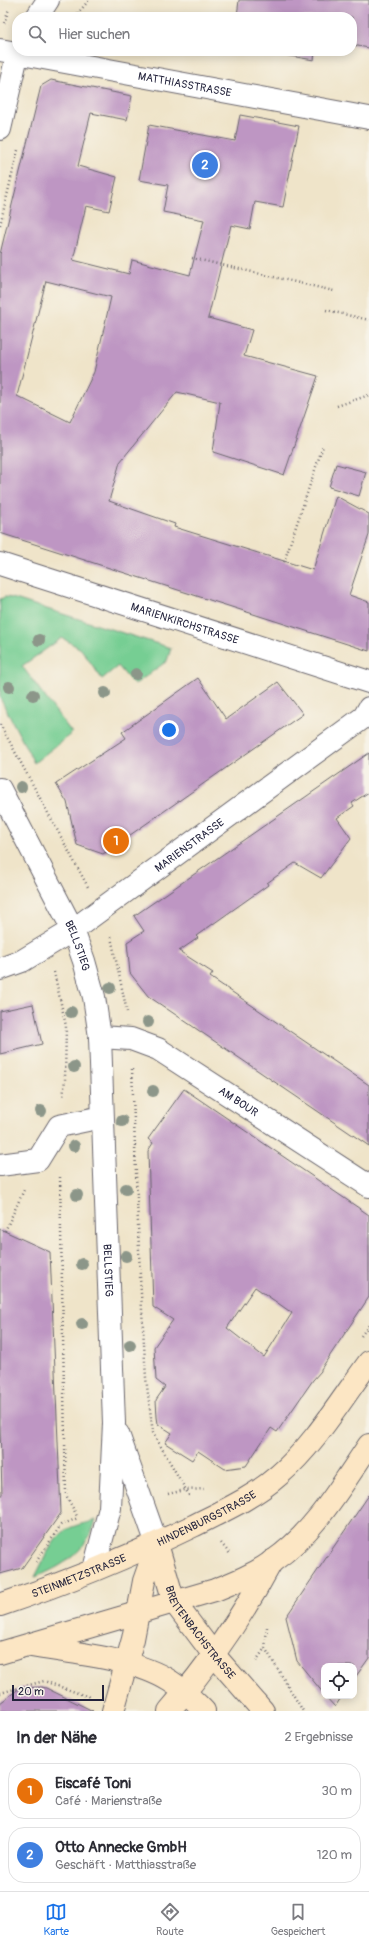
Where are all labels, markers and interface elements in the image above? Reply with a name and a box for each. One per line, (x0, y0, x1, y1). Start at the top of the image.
search box (12, 12, 357, 56)
icon: search (26, 23, 48, 45)
text: Hier suchen (58, 25, 130, 44)
street label: MATTHIASSTRASSE (137, 69, 233, 99)
pin: 2 (192, 150, 218, 180)
street label: MARIENKIRCHSTRASSE (129, 600, 241, 646)
your location (159, 720, 179, 740)
street label: MARIENSTRASSE (152, 815, 226, 875)
pin: 1 (103, 826, 129, 856)
street label: BELLSTIEG (62, 918, 93, 972)
street label: AM BOUR (216, 1084, 261, 1119)
street label: BELLSTIEG (101, 1244, 116, 1297)
street label: HINDENBURGSTRASSE (155, 1488, 259, 1549)
street label: STEINMETZSTRASSE (30, 1551, 128, 1600)
street label: BREITENBACHSTRASSE (163, 1584, 239, 1682)
map controls (321, 1663, 357, 1699)
button: locate (321, 1663, 357, 1699)
scale bar (12, 1683, 104, 1702)
text: 20 m (18, 1685, 44, 1698)
text: In der Nähe (16, 1727, 97, 1748)
text: 2 Ergebnisse (284, 1729, 353, 1745)
text: Eiscafé Toni (55, 1774, 131, 1793)
text: 1 (27, 1783, 33, 1799)
text: 30 m (322, 1783, 352, 1799)
text: Café · Marienstraße (55, 1793, 162, 1809)
text: Otto Annecke GmbH (55, 1838, 187, 1857)
text: 2 (26, 1847, 34, 1863)
text: 120 m (316, 1847, 352, 1863)
text: Geschäft · Matthiasstraße (55, 1857, 196, 1873)
tab: Karte (44, 1901, 69, 1938)
tab: Route (156, 1901, 184, 1938)
tab: Gespeichert (271, 1901, 325, 1938)

